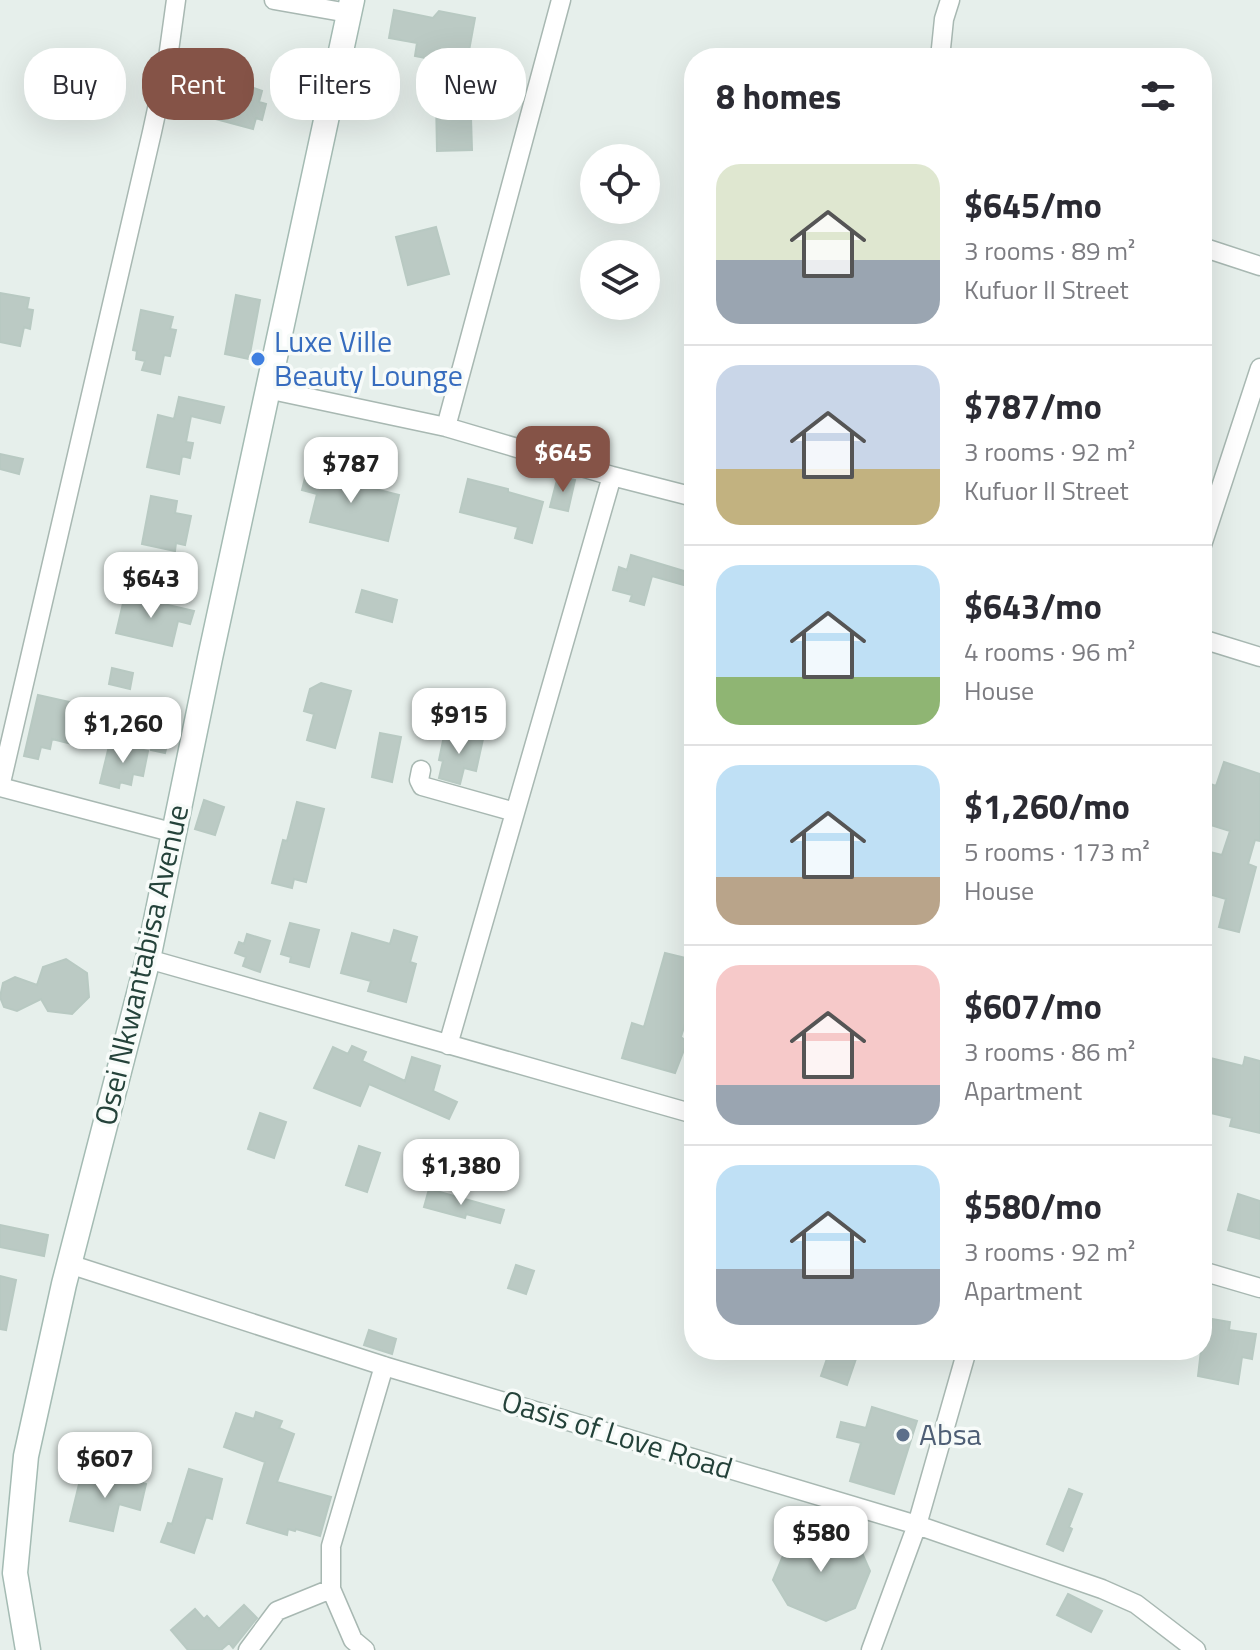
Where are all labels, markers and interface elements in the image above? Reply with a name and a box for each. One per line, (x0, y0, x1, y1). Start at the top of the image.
chip: Buy (24, 48, 126, 120)
chip: Rent (142, 48, 254, 120)
chip: Filters (270, 48, 400, 120)
chip: New (416, 48, 526, 120)
text: 8 homes (716, 70, 841, 122)
icon: filters (1136, 74, 1180, 118)
map controls (580, 144, 660, 320)
button: locate (580, 144, 660, 224)
text: $645/mo (964, 179, 1102, 231)
icon: home (780, 196, 876, 292)
text: 3 rooms · 89 m² (964, 231, 1135, 270)
button: layers (580, 240, 660, 320)
text: Kufuor II Street (964, 270, 1129, 309)
place label: Luxe Ville Beauty Lounge (274, 318, 463, 398)
marker: Luxe Ville Beauty Lounge (249, 350, 267, 368)
text: $787/mo (964, 380, 1102, 432)
icon: home (780, 397, 876, 493)
pin: $645 (516, 426, 610, 494)
text: $645 (534, 432, 592, 471)
text: 3 rooms · 92 m² (964, 432, 1135, 471)
pin: $787 (304, 437, 398, 505)
text: $787 (322, 443, 380, 482)
text: Kufuor II Street (964, 471, 1129, 510)
pin: $643 (104, 552, 198, 620)
text: $643 (122, 558, 180, 597)
text: $643/mo (964, 580, 1102, 632)
icon: home (780, 597, 876, 693)
text: 4 rooms · 96 m² (964, 632, 1135, 671)
text: House (964, 671, 1034, 710)
pin: $915 (412, 688, 506, 756)
text: $915 (430, 694, 488, 733)
pin: $1,260 (58, 697, 188, 765)
text: $1,260 (83, 703, 163, 742)
text: $1,260/mo (964, 780, 1130, 832)
icon: home (780, 797, 876, 893)
street label: Osei Nkwantabisa Avenue (82, 800, 200, 1130)
text: 5 rooms · 173 m² (964, 832, 1150, 871)
text: House (964, 871, 1034, 910)
text: $607/mo (964, 980, 1102, 1032)
icon: home (780, 997, 876, 1093)
text: 3 rooms · 86 m² (964, 1032, 1135, 1071)
text: Apartment (964, 1071, 1082, 1110)
pin: $1,380 (396, 1139, 526, 1207)
text: $1,380 (421, 1145, 501, 1184)
text: $580/mo (964, 1180, 1102, 1232)
icon: home (780, 1197, 876, 1293)
text: 3 rooms · 92 m² (964, 1232, 1135, 1271)
text: Apartment (964, 1271, 1082, 1310)
street label: Oasis of Love Road (496, 1377, 738, 1491)
place label: Absa (919, 1411, 982, 1457)
marker: Absa (894, 1426, 912, 1444)
pin: $607 (58, 1432, 152, 1500)
text: $607 (76, 1438, 134, 1477)
pin: $580 (774, 1506, 868, 1574)
text: $580 (792, 1512, 850, 1551)

